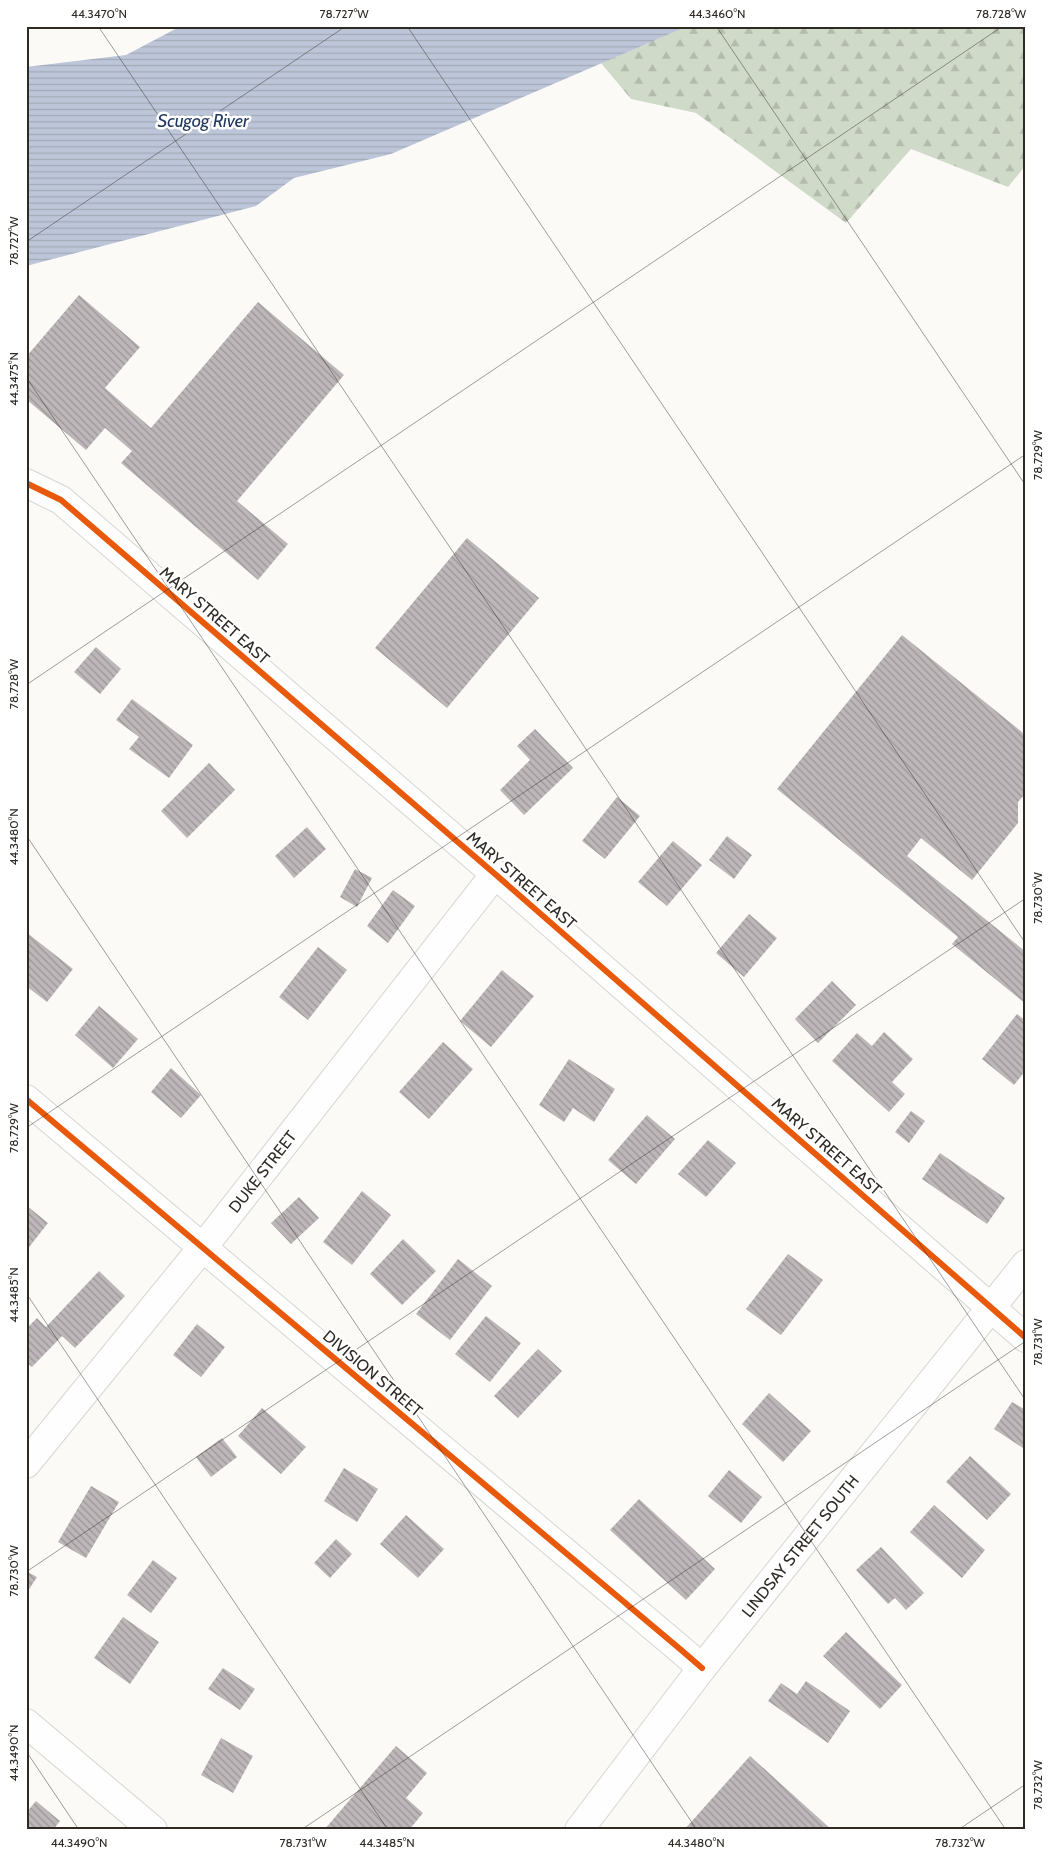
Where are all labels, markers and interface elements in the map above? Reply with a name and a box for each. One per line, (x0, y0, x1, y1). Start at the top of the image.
text: 44.3470°N (71, 6, 127, 21)
text: 78.727°W (319, 6, 369, 21)
text: 44.3460°N (689, 6, 745, 21)
text: 78.728°W (976, 6, 1027, 21)
water label: Scugog River (157, 110, 250, 132)
text: 78.727°W (6, 216, 21, 266)
text: 44.3475°N (6, 352, 21, 406)
text: 78.729°W (1030, 429, 1045, 480)
street label: MARY STREET EAST (156, 563, 274, 668)
text: 78.728°W (6, 658, 21, 709)
text: 44.3480°N (6, 808, 21, 866)
street label: MARY STREET EAST (463, 828, 581, 933)
text: 78.730°W (1030, 872, 1045, 924)
street label: MARY STREET EAST (768, 1094, 886, 1199)
text: 78.729°W (6, 1102, 21, 1153)
street label: DUKE STREET (225, 1127, 301, 1217)
text: 44.3485°N (6, 1267, 21, 1323)
text: 78.731°W (1030, 1318, 1045, 1366)
street label: DIVISION STREET (319, 1326, 427, 1421)
street label: LINDSAY STREET SOUTH (738, 1471, 863, 1621)
text: 78.730°W (6, 1545, 21, 1597)
text: 44.3490°N (6, 1725, 21, 1781)
text: 78.732°W (1030, 1760, 1045, 1810)
text: 44.3490°N (51, 1835, 107, 1850)
text: 78.731°W (279, 1835, 327, 1850)
text: 44.3485°N (359, 1835, 415, 1850)
text: 44.3480°N (667, 1835, 725, 1850)
text: 78.732°W (935, 1835, 985, 1850)

